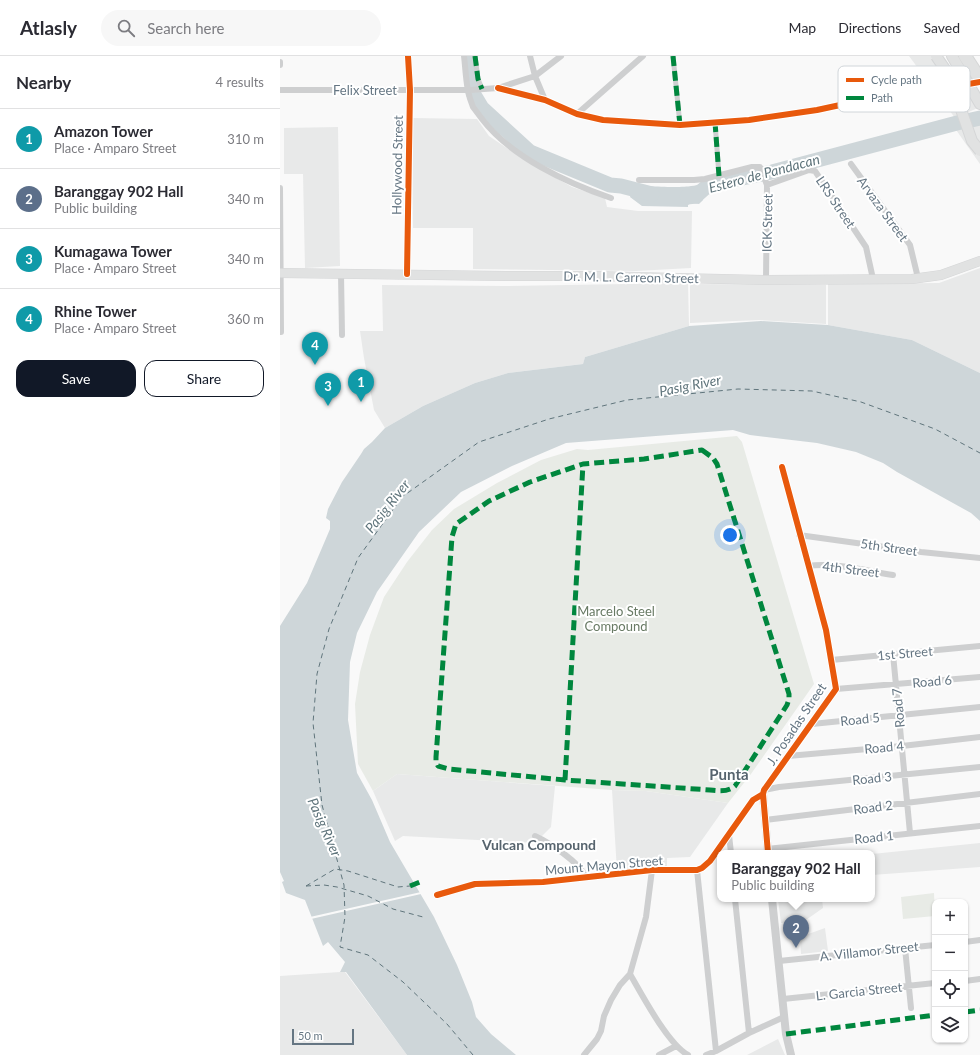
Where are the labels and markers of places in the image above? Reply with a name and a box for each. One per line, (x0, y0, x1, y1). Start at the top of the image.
pin: 4 (302, 332, 328, 365)
pin: 1 (348, 369, 374, 402)
pin: 3 (315, 373, 341, 406)
pin: 2 (783, 915, 809, 948)

